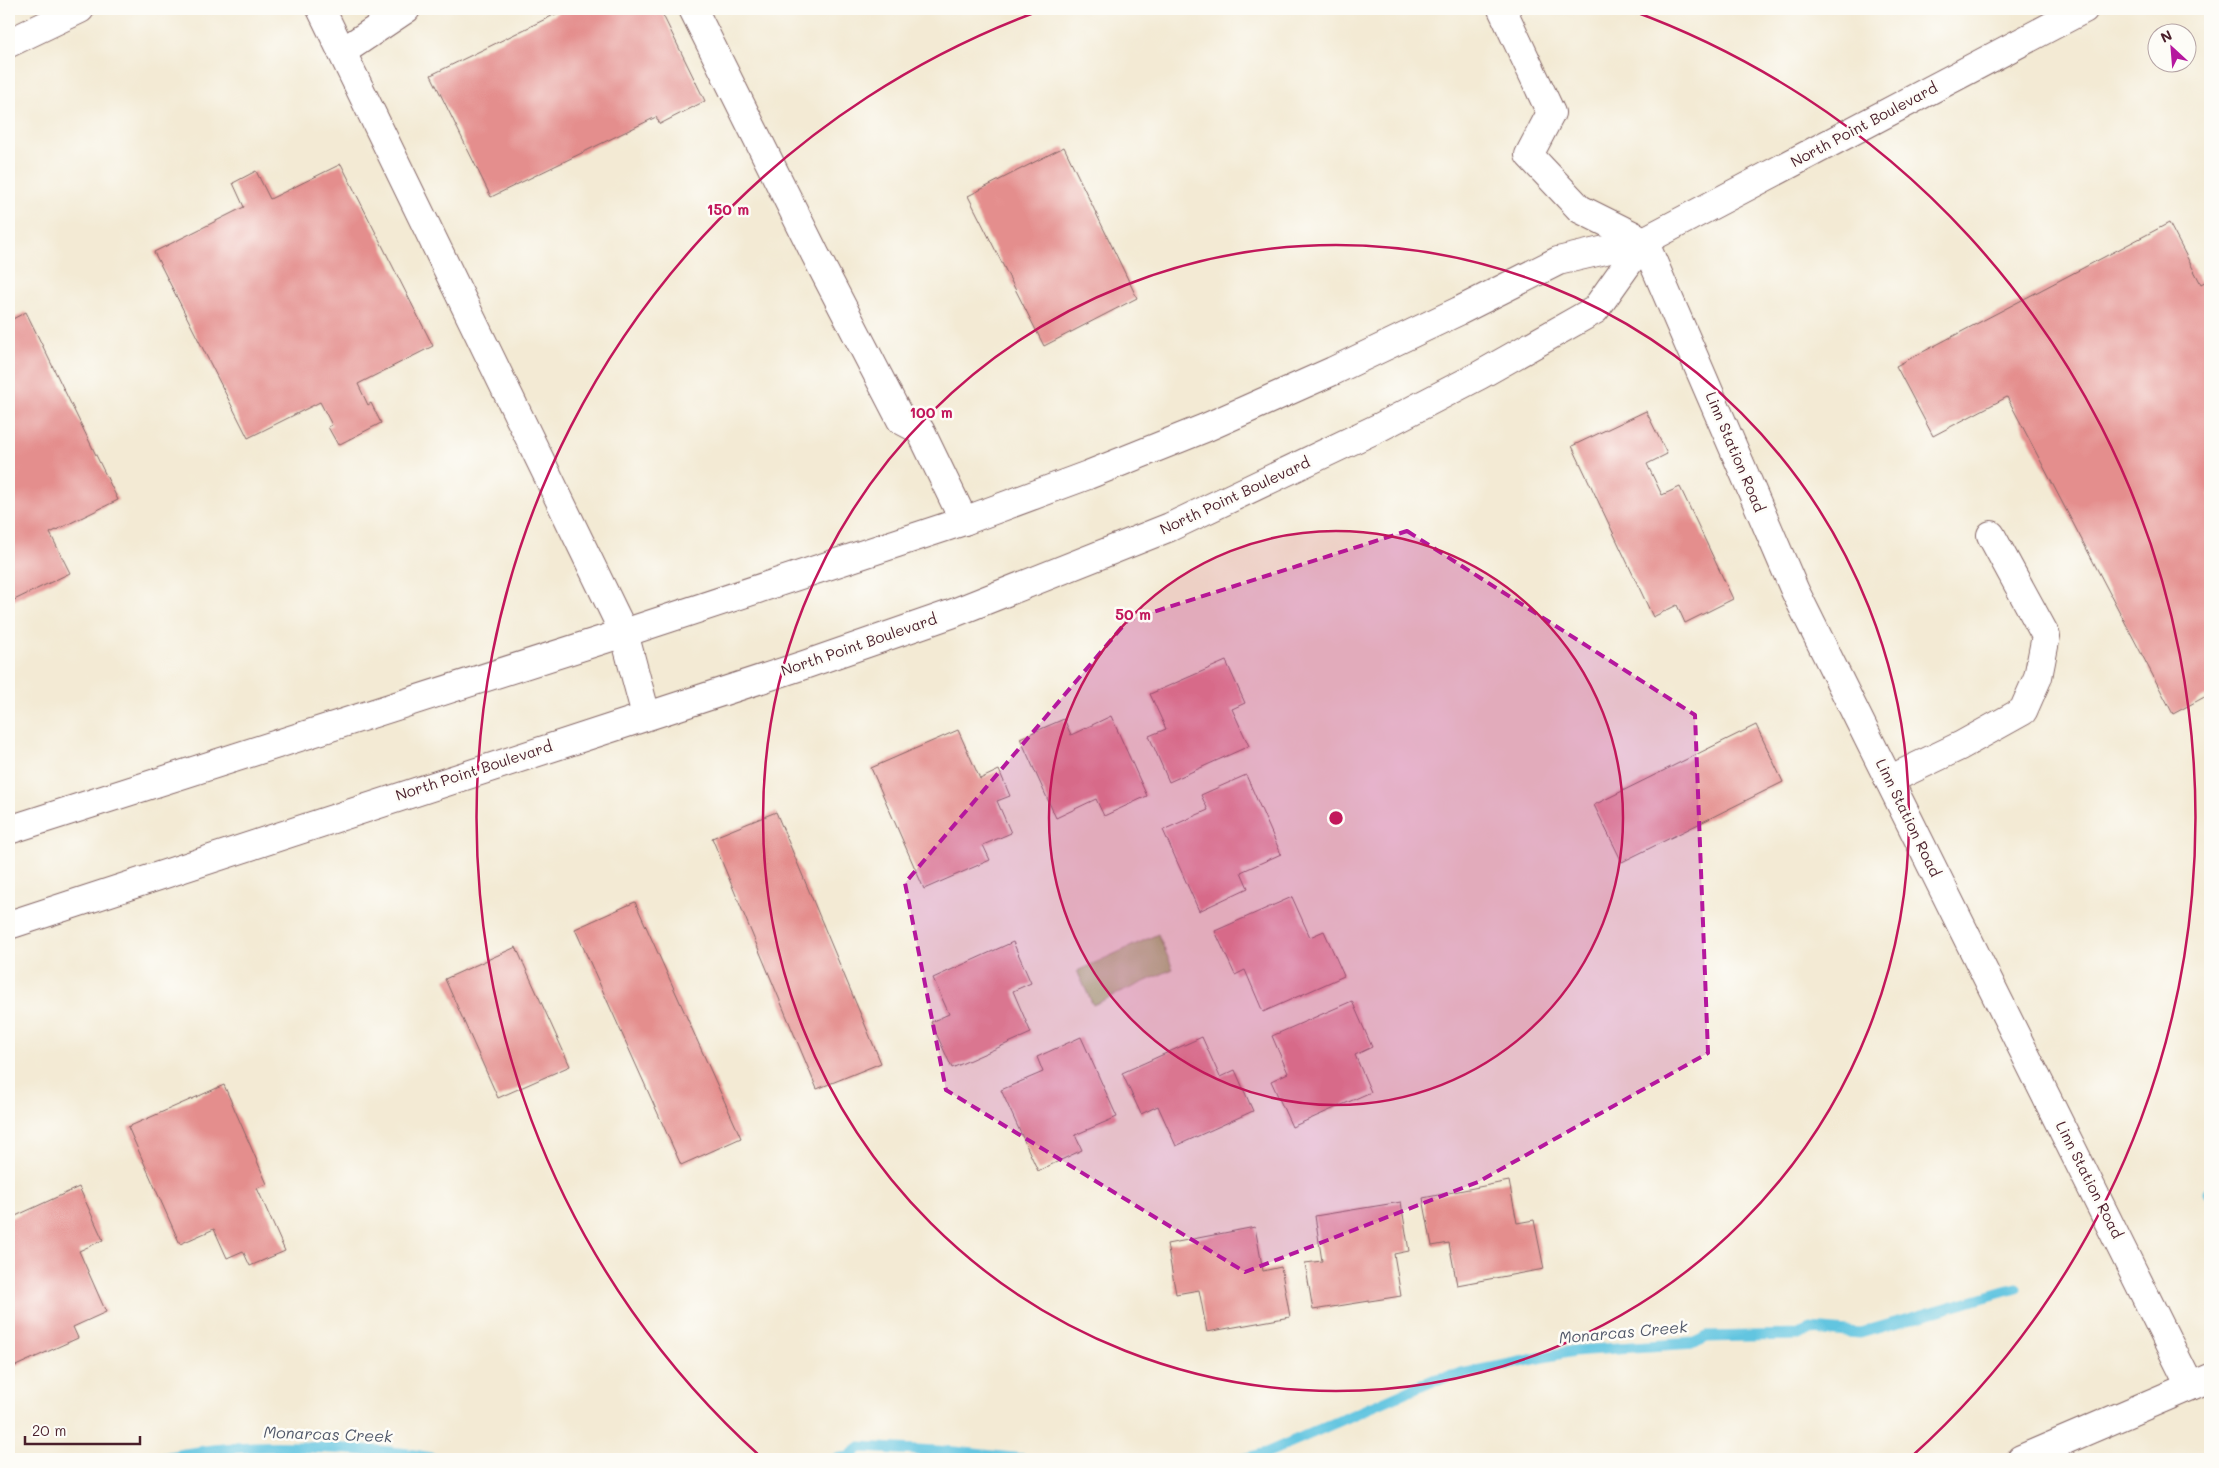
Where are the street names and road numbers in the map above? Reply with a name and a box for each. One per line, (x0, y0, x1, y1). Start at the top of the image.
street label: North Point Boulevard (1787, 77, 1940, 171)
street label: Linn Station Road (1702, 388, 1770, 515)
street label: North Point Boulevard (1156, 451, 1313, 539)
street label: North Point Boulevard (778, 608, 939, 680)
street label: North Point Boulevard (393, 735, 555, 805)
street label: Linn Station Road (1872, 755, 1946, 880)
street label: Linn Station Road (2052, 1118, 2128, 1241)

